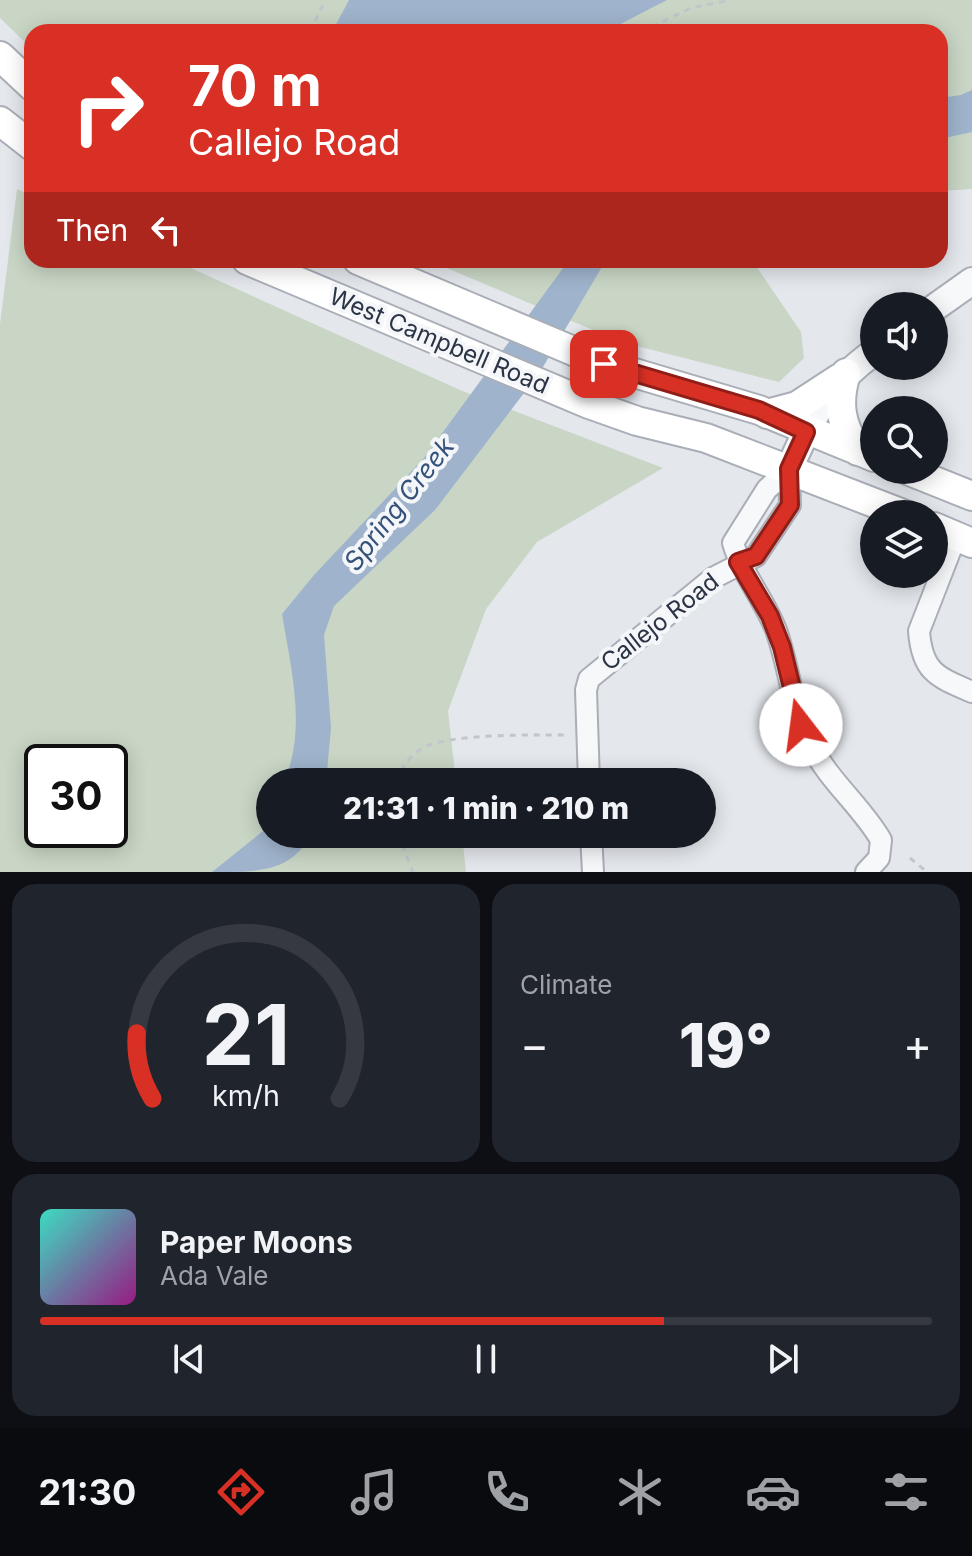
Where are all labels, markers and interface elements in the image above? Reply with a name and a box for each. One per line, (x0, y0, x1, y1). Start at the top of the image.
text: 70 m (188, 52, 322, 120)
icon: right (56, 56, 160, 160)
text: Callejo Road (188, 120, 400, 164)
icon: left (144, 208, 188, 252)
text: Then (56, 212, 128, 248)
street label: West Campbell Road (325, 281, 553, 400)
map controls (860, 292, 948, 588)
button: sound (860, 292, 948, 380)
pin (570, 330, 638, 398)
icon: arrive (582, 342, 626, 386)
button: search (860, 396, 948, 484)
water label: Spring Creek (337, 430, 461, 576)
button: layers (860, 500, 948, 588)
street label: Callejo Road (595, 567, 724, 677)
position arrow (759, 683, 843, 767)
speed limit sign: 30 (24, 744, 128, 848)
text: 21:31 · 1 min · 210 m (343, 790, 629, 826)
text: Climate (520, 969, 612, 1000)
text: 21 (202, 984, 290, 1085)
text: 19° (679, 1009, 773, 1081)
text: − (520, 1018, 549, 1072)
text: + (903, 1018, 932, 1072)
text: km/h (212, 1078, 280, 1113)
text: Paper Moons (160, 1224, 353, 1260)
text: Ada Vale (160, 1260, 268, 1291)
icon: previous (167, 1337, 211, 1381)
icon: pause (464, 1337, 508, 1381)
icon: next (761, 1337, 805, 1381)
icon: directions (213, 1464, 269, 1520)
icon: music (346, 1464, 402, 1520)
icon: phone (479, 1464, 535, 1520)
icon: climate (612, 1464, 668, 1520)
icon: car (745, 1464, 801, 1520)
icon: filters (878, 1464, 934, 1520)
text: 21:30 (38, 1470, 136, 1514)

